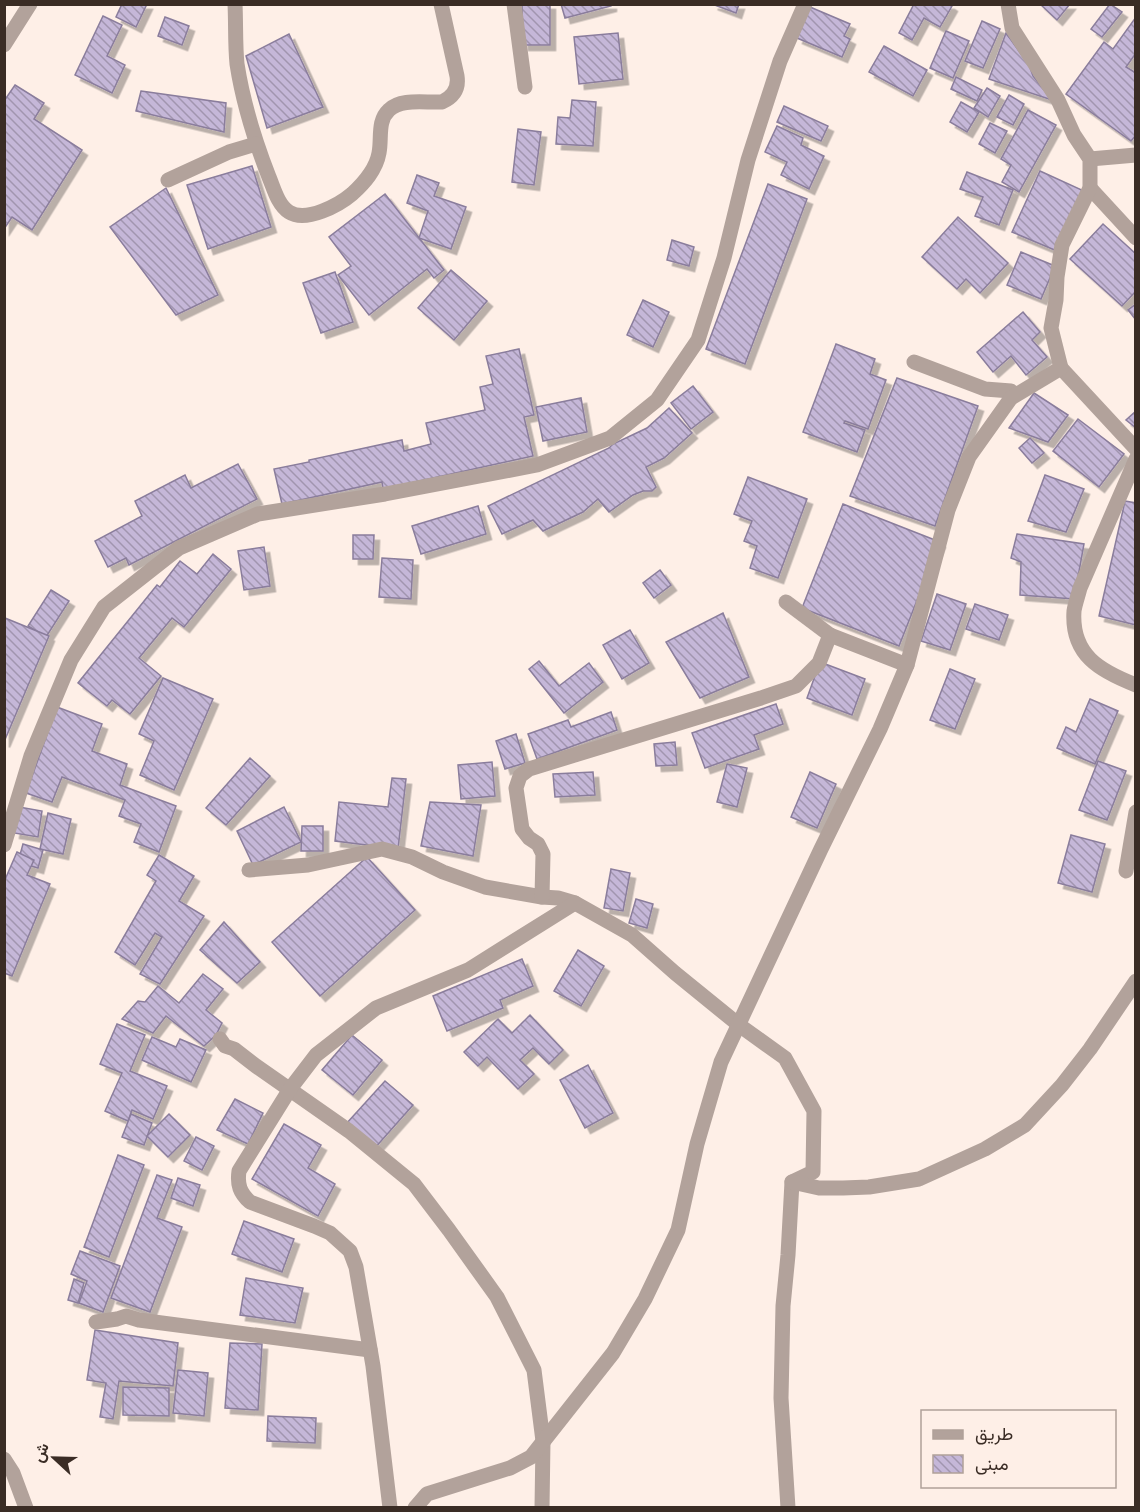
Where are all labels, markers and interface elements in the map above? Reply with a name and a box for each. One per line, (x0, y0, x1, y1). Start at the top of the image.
legend (921, 1410, 1116, 1488)
text: طريق (975, 1420, 1013, 1447)
north arrow (24, 1428, 84, 1488)
text: ش (25, 1439, 55, 1466)
text: مبنى (975, 1450, 1009, 1477)

